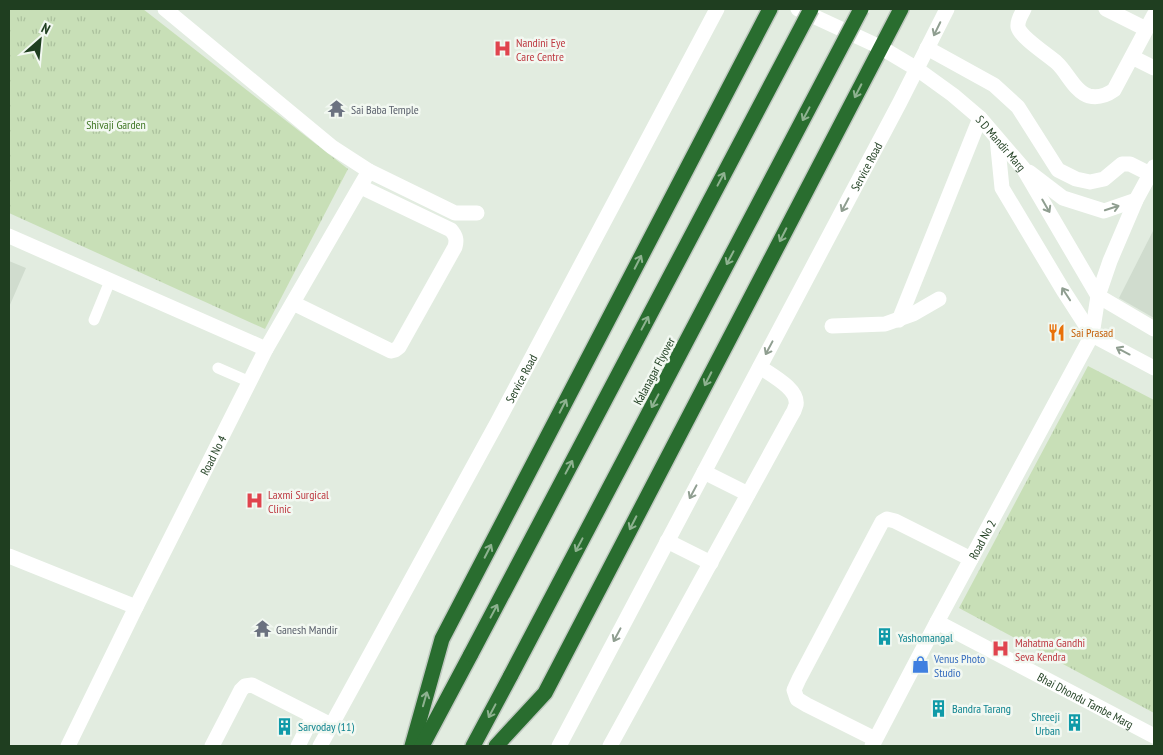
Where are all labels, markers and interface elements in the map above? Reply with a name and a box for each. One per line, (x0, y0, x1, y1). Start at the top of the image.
north arrow (15, 15, 65, 65)
text: N (38, 19, 53, 38)
one-way arrow (932, 21, 942, 36)
place label: Nandini Eye Care Centre (516, 35, 565, 64)
hospital icon: Nandini Eye Care Centre (492, 39, 512, 59)
one-way arrow (853, 83, 863, 98)
temple icon: Sai Baba Temple (327, 99, 347, 119)
place label: Sai Baba Temple (351, 102, 419, 117)
one-way arrow (801, 106, 810, 121)
street label: S D Mandir Marg (973, 112, 1029, 174)
park label: Shivaji Garden (86, 117, 146, 132)
street label: Service Road (847, 139, 885, 193)
one-way arrow (716, 172, 726, 187)
one-way arrow (840, 197, 850, 212)
one-way arrow (1041, 199, 1051, 213)
one-way arrow (1104, 203, 1120, 212)
one-way arrow (778, 227, 787, 242)
one-way arrow (725, 250, 735, 265)
one-way arrow (634, 255, 643, 270)
one-way arrow (1061, 287, 1071, 301)
one-way arrow (641, 316, 650, 331)
restaurant icon: Sai Prasad (1047, 322, 1067, 342)
place label: Sai Prasad (1071, 325, 1113, 340)
street label: Kalanagar Flyover (630, 334, 678, 407)
one-way arrow (764, 341, 774, 356)
one-way arrow (1117, 346, 1131, 356)
street label: Service Road (502, 351, 540, 405)
one-way arrow (703, 371, 712, 386)
one-way arrow (650, 394, 660, 409)
one-way arrow (558, 399, 568, 414)
street label: Road No 4 (196, 432, 229, 477)
one-way arrow (565, 460, 574, 475)
one-way arrow (688, 484, 697, 499)
place label: Laxmi Surgical Clinic (268, 487, 329, 516)
hospital icon: Laxmi Surgical Clinic (244, 491, 264, 511)
one-way arrow (628, 515, 637, 530)
street label: Road No 2 (965, 517, 998, 562)
one-way arrow (574, 537, 583, 552)
one-way arrow (483, 543, 493, 558)
one-way arrow (489, 603, 499, 618)
temple icon: Ganesh Mandir (252, 619, 272, 639)
place label: Ganesh Mandir (276, 622, 338, 637)
building icon: Yashomangal (874, 627, 894, 647)
one-way arrow (612, 628, 622, 643)
place label: Yashomangal (898, 630, 953, 645)
place label: Mahatma Gandhi Seva Kendra (1015, 635, 1085, 664)
hospital icon: Mahatma Gandhi Seva Kendra (991, 639, 1011, 659)
place label: Venus Photo Studio (933, 651, 985, 680)
shop icon: Venus Photo Studio (910, 655, 930, 675)
street label: Bhai Dhondu Tambe Marg (1035, 669, 1136, 731)
one-way arrow (421, 692, 431, 708)
building icon: Bandra Tarang (928, 698, 948, 718)
place label: Bandra Tarang (952, 701, 1011, 716)
one-way arrow (487, 703, 497, 718)
place label: Shreeji Urban (1031, 709, 1060, 738)
building icon: Shreeji Urban (1064, 713, 1084, 733)
building icon: Sarvoday (11) (274, 716, 294, 736)
place label: Sarvoday (11) (298, 719, 354, 734)

